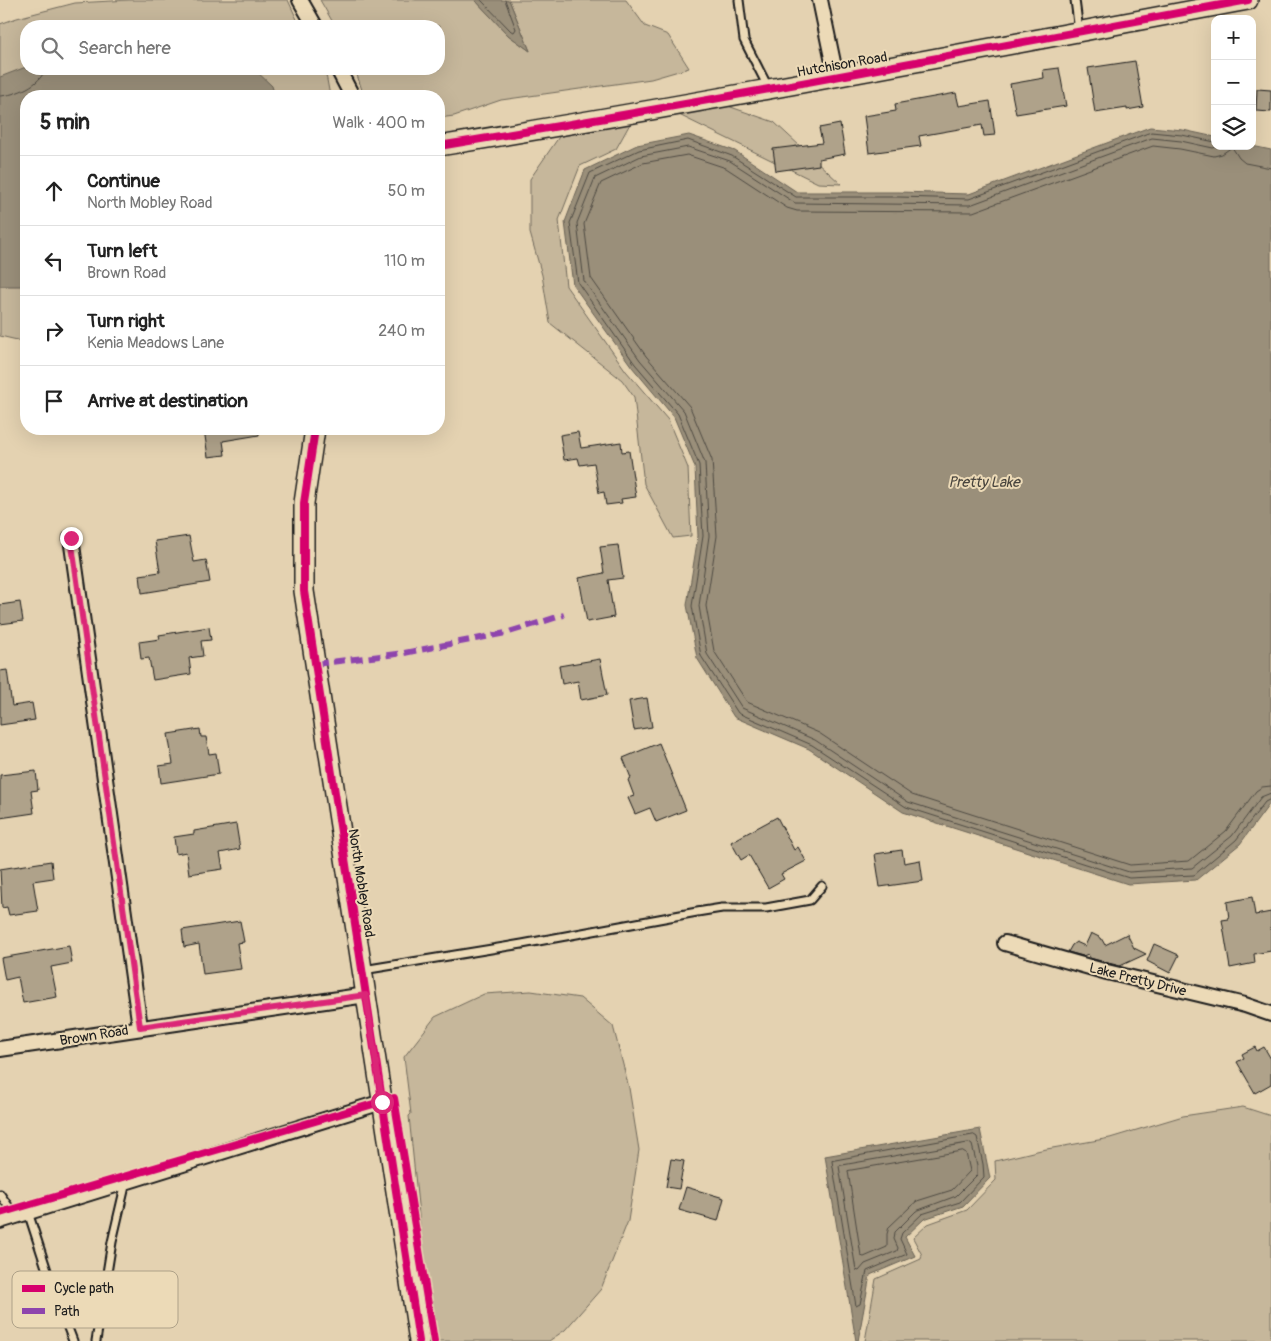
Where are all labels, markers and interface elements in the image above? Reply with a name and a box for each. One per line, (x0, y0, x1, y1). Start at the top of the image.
map controls (1211, 15, 1256, 150)
button: + (1211, 15, 1256, 60)
search box (20, 20, 445, 75)
icon: search (38, 34, 66, 62)
text: Search here (78, 36, 171, 60)
street label: Hutchison Road (796, 48, 889, 81)
button: − (1211, 60, 1256, 105)
button: layers (1211, 105, 1256, 150)
text: 5 min (40, 109, 90, 136)
text: Walk · 400 m (332, 113, 425, 133)
text: Continue (87, 169, 160, 193)
icon: ahead (40, 177, 68, 205)
text: 50 m (388, 181, 425, 201)
text: North Mobley Road (87, 193, 213, 213)
text: Turn left (87, 239, 157, 263)
icon: left (40, 247, 68, 275)
text: 110 m (384, 251, 425, 271)
text: Brown Road (87, 263, 166, 283)
text: Turn right (87, 309, 165, 333)
icon: right (40, 317, 68, 345)
text: 240 m (378, 321, 425, 341)
text: Kenia Meadows Lane (87, 333, 224, 353)
icon: arrive (40, 387, 68, 415)
text: Arrive at destination (87, 389, 248, 413)
water label: Pretty Lake (948, 473, 1021, 492)
route end (60, 527, 83, 550)
street label: North Mobley Road (345, 827, 379, 939)
street label: Lake Pretty Drive (1088, 959, 1188, 1000)
street label: Brown Road (58, 1022, 130, 1049)
route start (371, 1091, 394, 1114)
legend (12, 1271, 178, 1328)
text: Cycle path (54, 1280, 114, 1297)
text: Path (54, 1303, 79, 1320)

